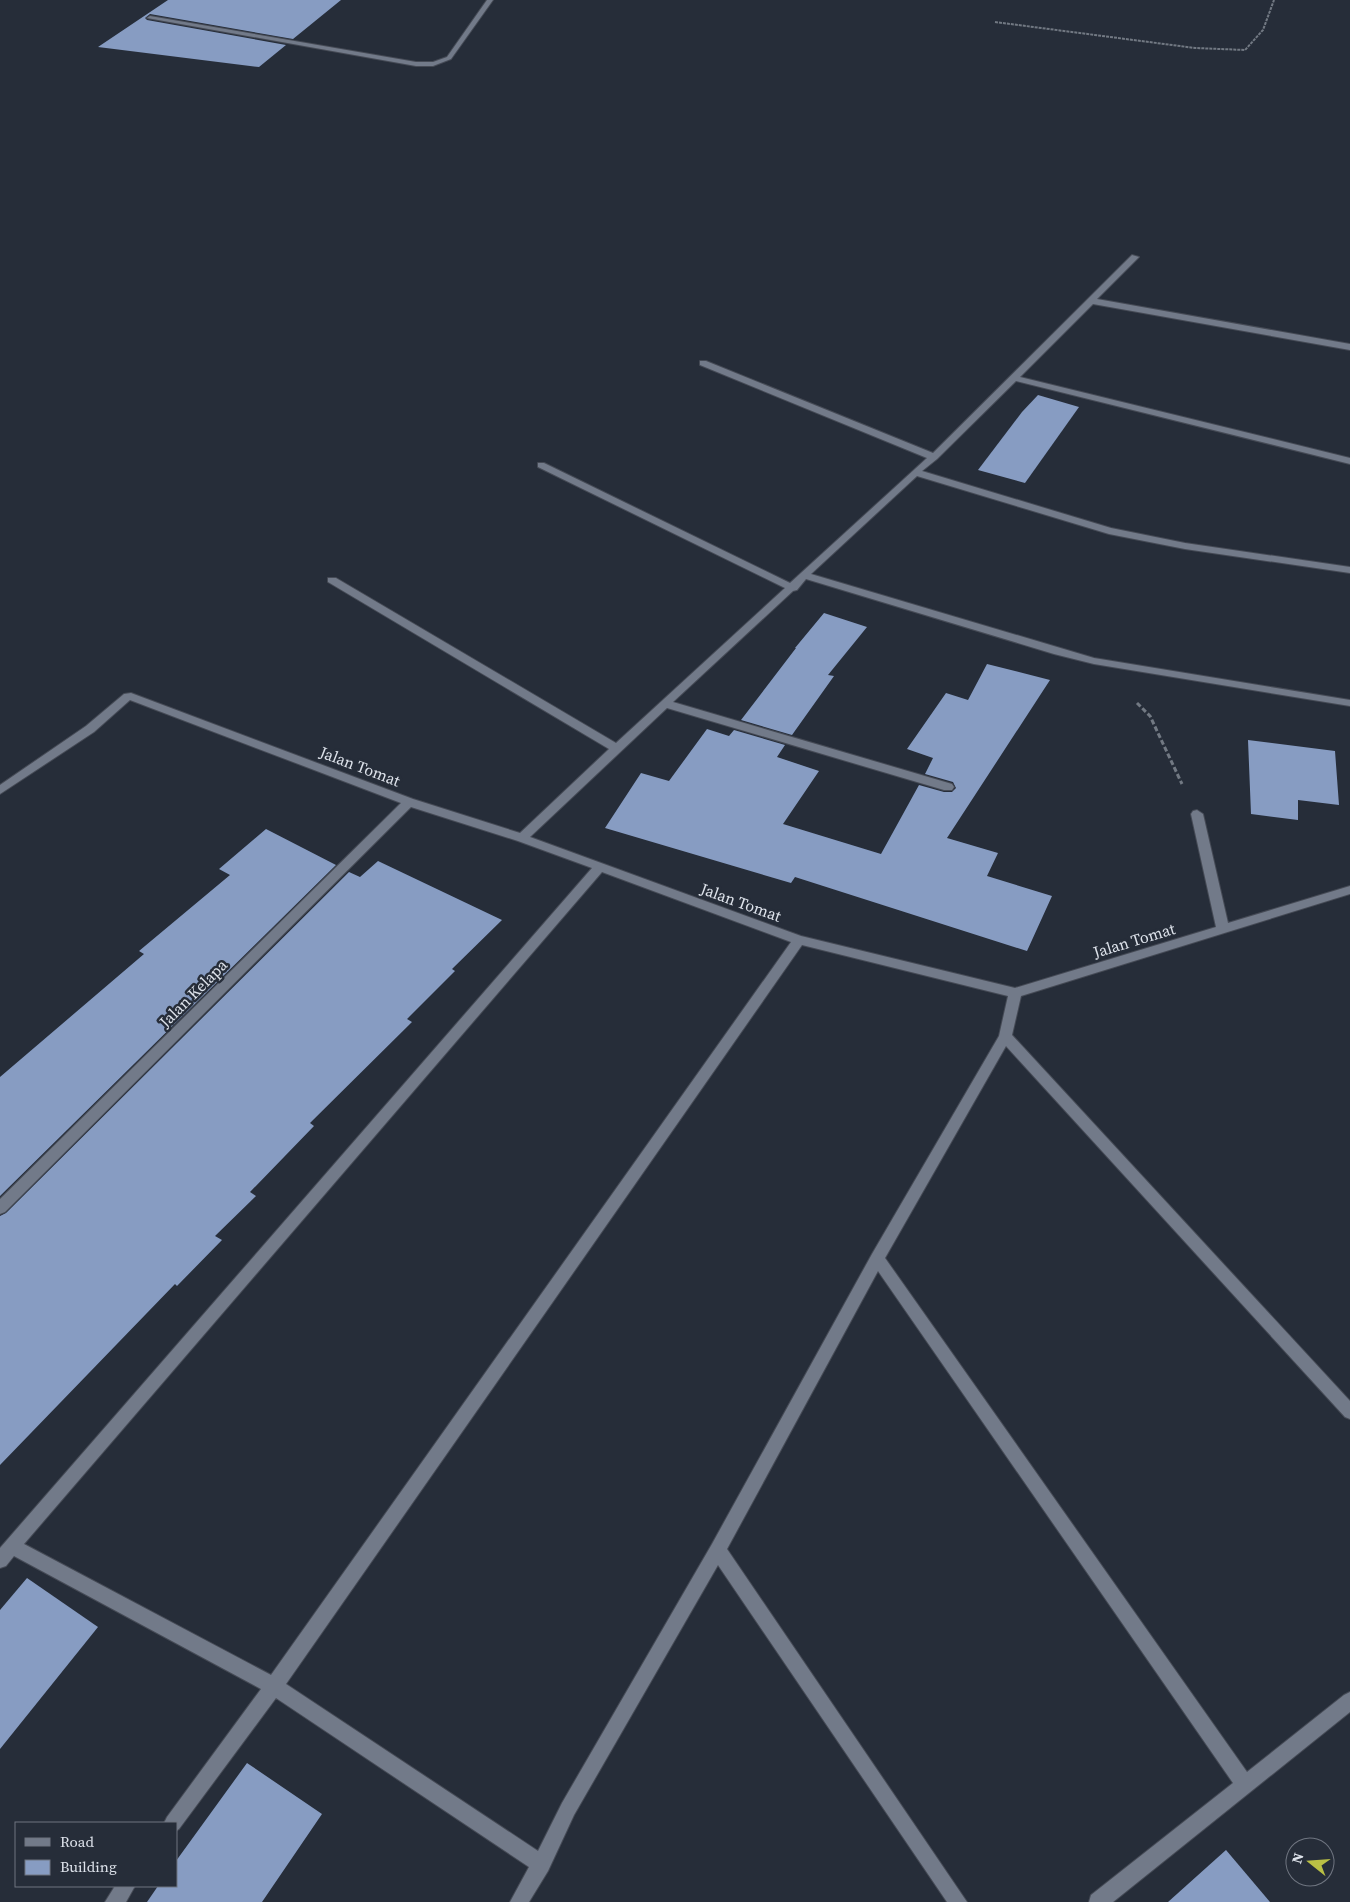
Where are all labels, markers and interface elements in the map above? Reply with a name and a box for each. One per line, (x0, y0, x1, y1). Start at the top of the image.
street label: Jalan Tomat (316, 740, 404, 792)
street label: Jalan Tomat (697, 877, 785, 927)
street label: Jalan Tomat (1089, 917, 1178, 963)
street label: Jalan Kelapa (153, 953, 233, 1033)
legend (15, 1822, 178, 1887)
text: Road (60, 1831, 94, 1852)
north arrow (1285, 1837, 1335, 1887)
text: N (1287, 1850, 1309, 1866)
text: Building (60, 1856, 117, 1877)

